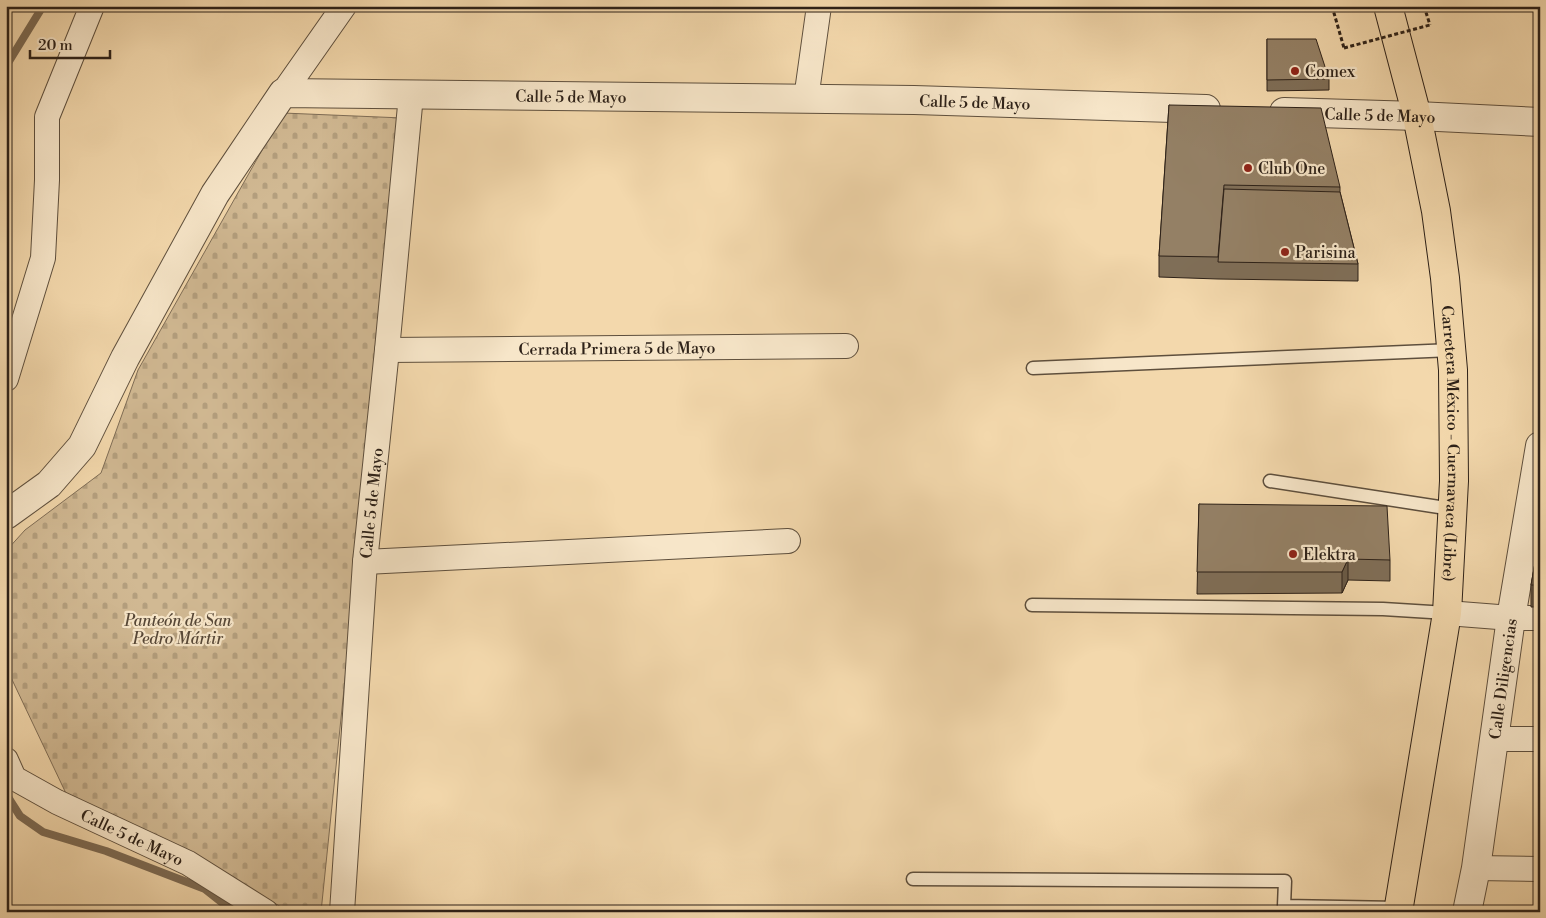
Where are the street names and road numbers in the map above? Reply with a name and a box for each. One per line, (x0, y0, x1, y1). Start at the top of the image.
street label: Calle 5 de Mayo (515, 87, 627, 108)
street label: Calle 5 de Mayo (919, 91, 1031, 115)
street label: Calle 5 de Mayo (1324, 104, 1436, 128)
street label: Carretera México - Cuernavaca (Libre) (1436, 304, 1463, 582)
street label: Cerrada Primera 5 de Mayo (518, 338, 716, 360)
street label: Calle 5 de Mayo (356, 447, 388, 560)
street label: Calle Diligencias (1485, 617, 1522, 741)
street label: Calle 5 de Mayo (77, 805, 186, 871)

